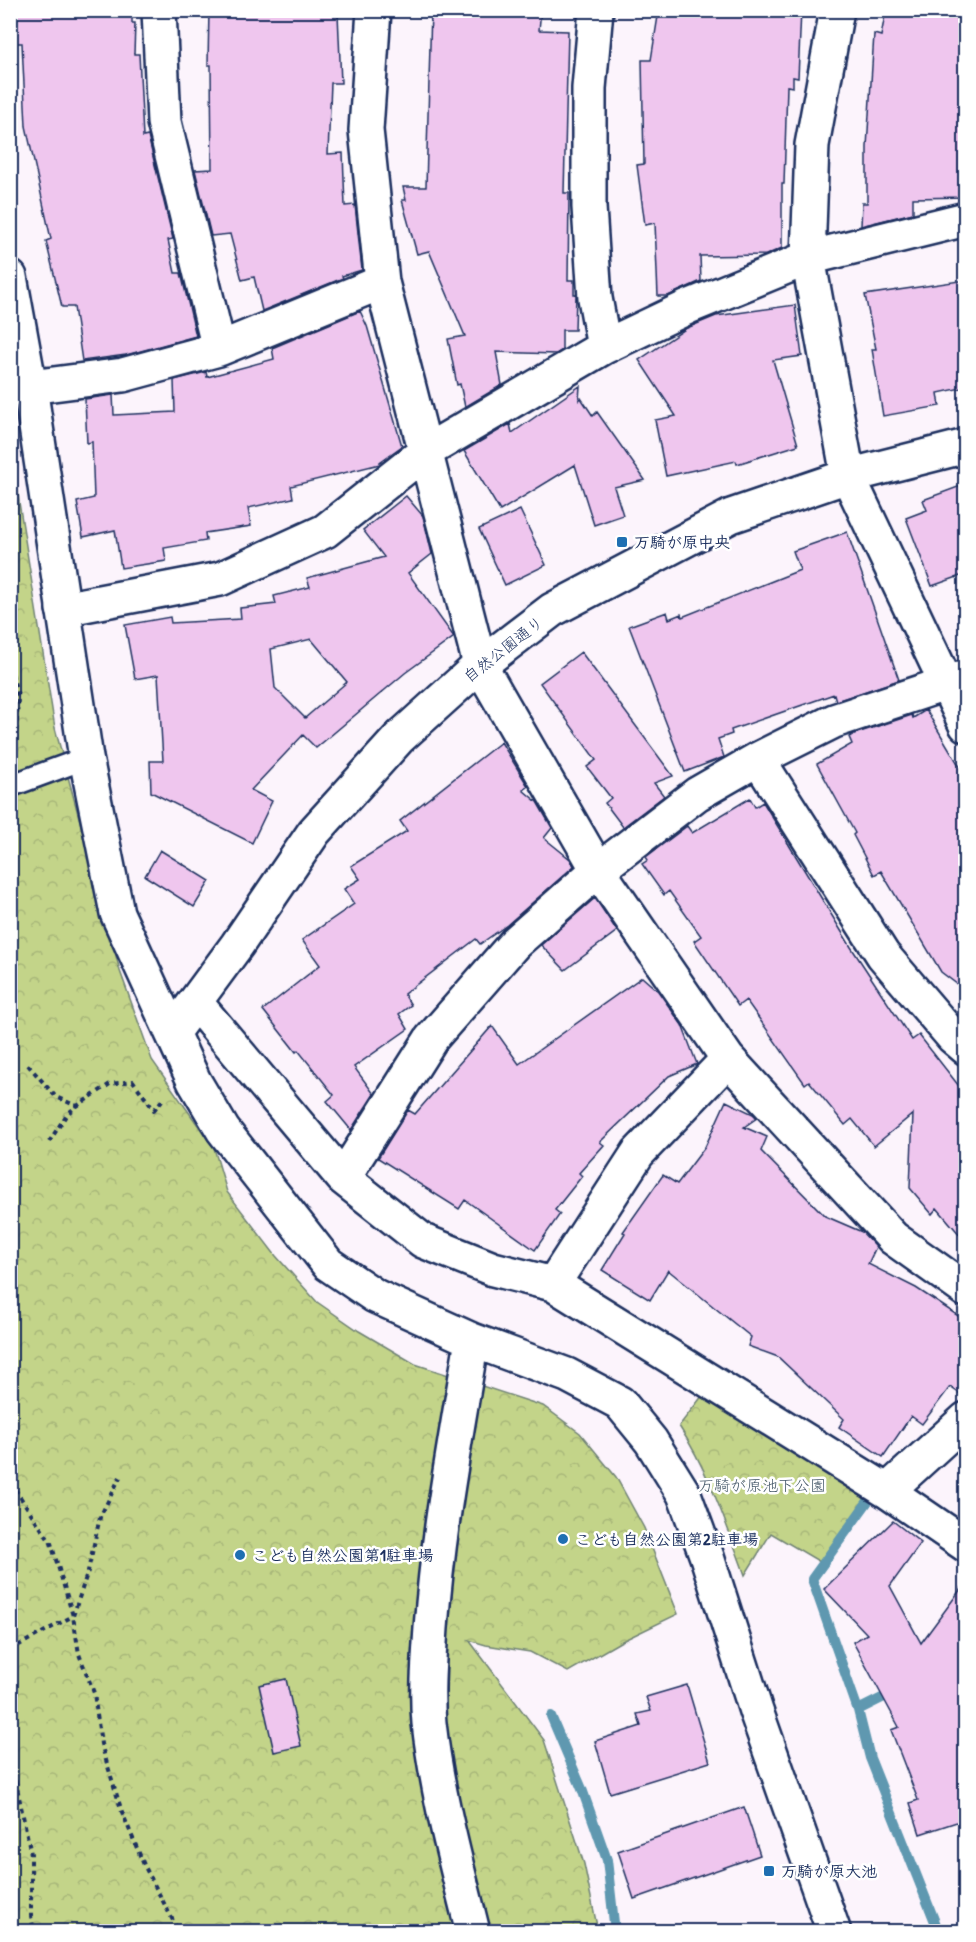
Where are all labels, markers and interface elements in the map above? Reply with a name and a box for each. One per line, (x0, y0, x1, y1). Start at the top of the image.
place label: 万騎が原中央 (634, 531, 730, 553)
marker: 万騎が原中央 (615, 535, 629, 549)
street label: 自然公園通り (458, 611, 548, 687)
park label: 万騎が原池下公園 (698, 1474, 826, 1496)
place label: こども自然公園第2駐車場 (575, 1528, 759, 1550)
marker: こども自然公園第2駐車場 (556, 1532, 570, 1546)
place label: こども自然公園第1駐車場 (252, 1544, 434, 1566)
marker: こども自然公園第1駐車場 (233, 1548, 247, 1562)
place label: 万騎が原大池 (781, 1860, 877, 1882)
marker: 万騎が原大池 (762, 1864, 776, 1878)

